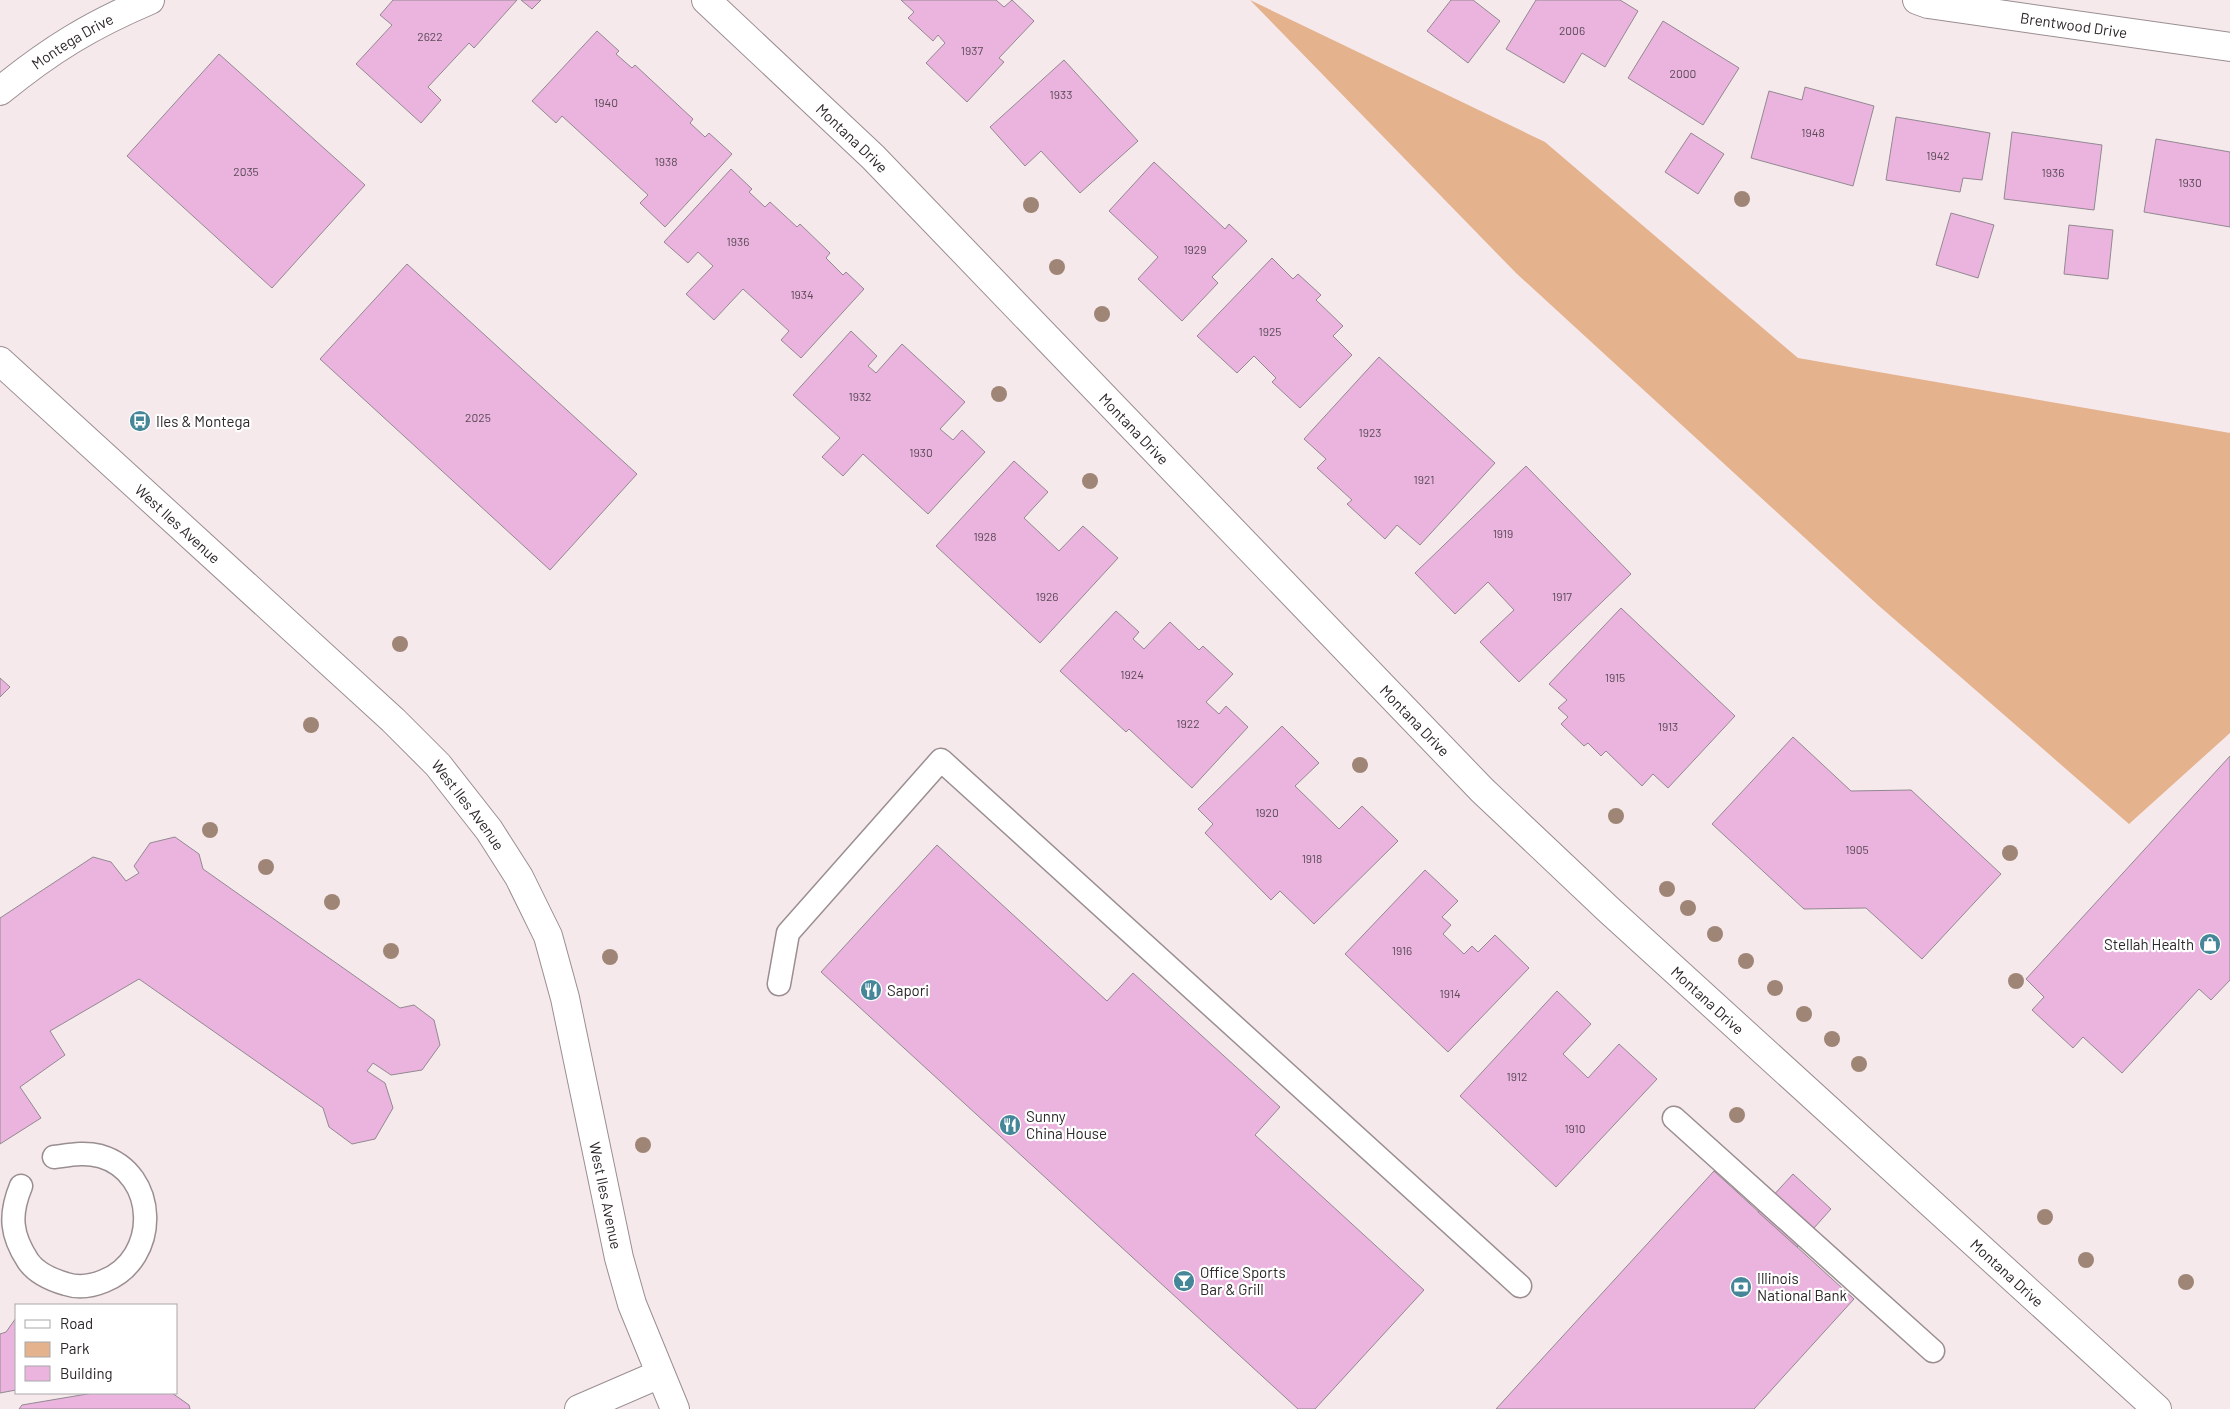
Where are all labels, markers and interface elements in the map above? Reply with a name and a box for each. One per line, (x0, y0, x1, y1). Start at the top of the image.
street label: Brentwood Drive (2019, 8, 2129, 41)
street label: Montega Drive (28, 9, 116, 73)
house number: 2006 (1559, 23, 1585, 37)
house number: 2622 (417, 29, 443, 43)
house number: 1937 (961, 43, 983, 57)
house number: 2000 (1670, 66, 1696, 80)
house number: 1933 (1050, 87, 1072, 101)
house number: 1940 (594, 95, 618, 109)
street label: Montana Drive (813, 99, 892, 176)
house number: 1948 (1801, 125, 1825, 139)
house number: 1942 (1926, 148, 1950, 162)
house number: 1938 (655, 154, 677, 168)
house number: 2035 (233, 164, 259, 178)
house number: 1936 (2042, 165, 2064, 179)
house number: 1930 (2178, 175, 2202, 189)
house number: 1936 (727, 234, 749, 248)
house number: 1929 (1183, 242, 1207, 256)
house number: 1934 (790, 287, 814, 301)
house number: 1925 (1258, 324, 1282, 338)
house number: 1932 (848, 389, 872, 403)
street label: Montana Drive (1096, 389, 1173, 468)
bus stop icon: Iles & Montega (128, 409, 152, 433)
house number: 2025 (465, 410, 491, 424)
place label: Iles & Montega (156, 412, 250, 430)
house number: 1923 (1359, 425, 1382, 439)
house number: 1930 (909, 445, 933, 459)
house number: 1921 (1414, 472, 1434, 486)
street label: West Iles Avenue (132, 480, 224, 567)
house number: 1919 (1493, 526, 1513, 540)
house number: 1928 (973, 529, 997, 543)
house number: 1926 (1035, 589, 1059, 603)
house number: 1917 (1552, 589, 1572, 603)
house number: 1924 (1120, 667, 1144, 681)
house number: 1915 (1605, 670, 1625, 684)
street label: Montana Drive (1377, 681, 1454, 760)
house number: 1922 (1176, 716, 1200, 730)
house number: 1913 (1658, 719, 1678, 733)
street label: West Iles Avenue (428, 756, 508, 853)
house number: 1920 (1255, 805, 1279, 819)
house number: 1905 (1845, 842, 1869, 856)
house number: 1918 (1302, 851, 1322, 865)
shop icon: Stellah Health (2198, 932, 2222, 956)
place label: Stellah Health (2104, 935, 2194, 953)
house number: 1916 (1392, 943, 1412, 957)
street label: Montana Drive (1668, 962, 1748, 1038)
restaurant icon: Sapori (859, 978, 883, 1002)
place label: Sapori (887, 981, 929, 999)
house number: 1914 (1439, 986, 1461, 1000)
house number: 1912 (1507, 1069, 1527, 1083)
place label: Sunny China House (1026, 1107, 1107, 1142)
restaurant icon: Sunny China House (998, 1113, 1022, 1137)
house number: 1910 (1564, 1121, 1586, 1135)
street label: West Iles Avenue (586, 1140, 626, 1251)
street label: Montana Drive (1967, 1235, 2048, 1310)
place label: Office Sports Bar & Grill (1200, 1263, 1286, 1298)
bar icon: Office Sports Bar & Grill (1172, 1269, 1196, 1293)
place label: Illinois National Bank (1757, 1269, 1847, 1304)
bank icon: Illinois National Bank (1729, 1275, 1753, 1299)
legend (15, 1304, 178, 1394)
text: Road (60, 1314, 93, 1332)
text: Park (60, 1339, 90, 1357)
text: Building (60, 1364, 113, 1382)

